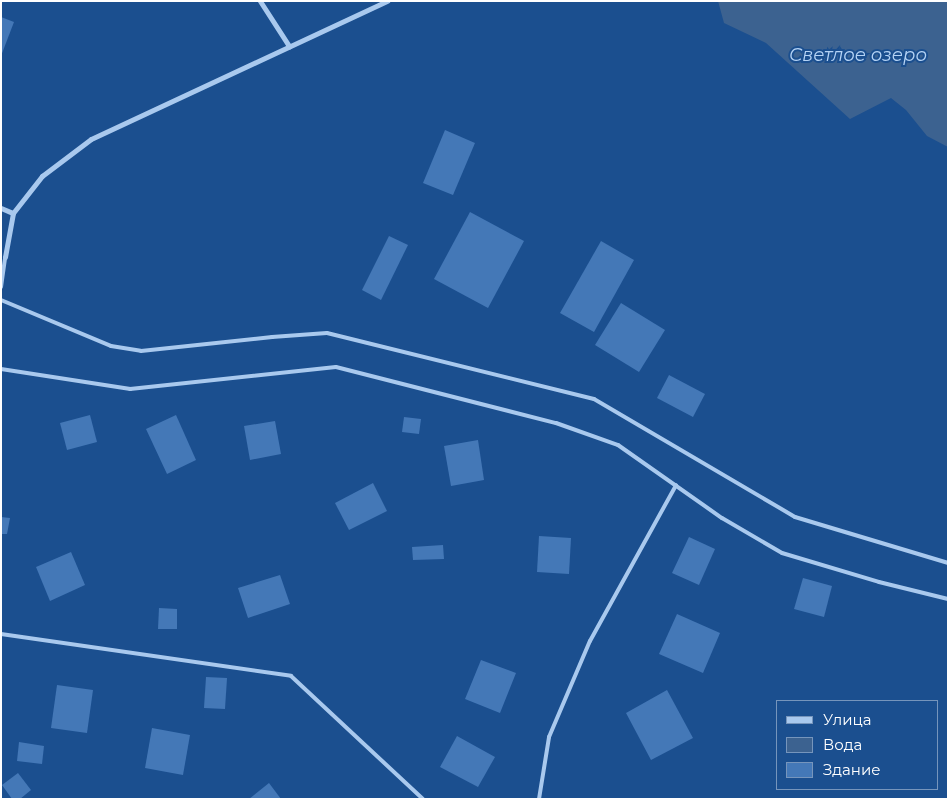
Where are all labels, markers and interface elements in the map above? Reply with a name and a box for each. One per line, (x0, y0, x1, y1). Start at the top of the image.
water label: Светлое озеро (789, 44, 927, 66)
legend (776, 700, 939, 790)
text: Улица (823, 710, 871, 729)
text: Вода (823, 735, 862, 754)
text: Здание (823, 760, 881, 779)

